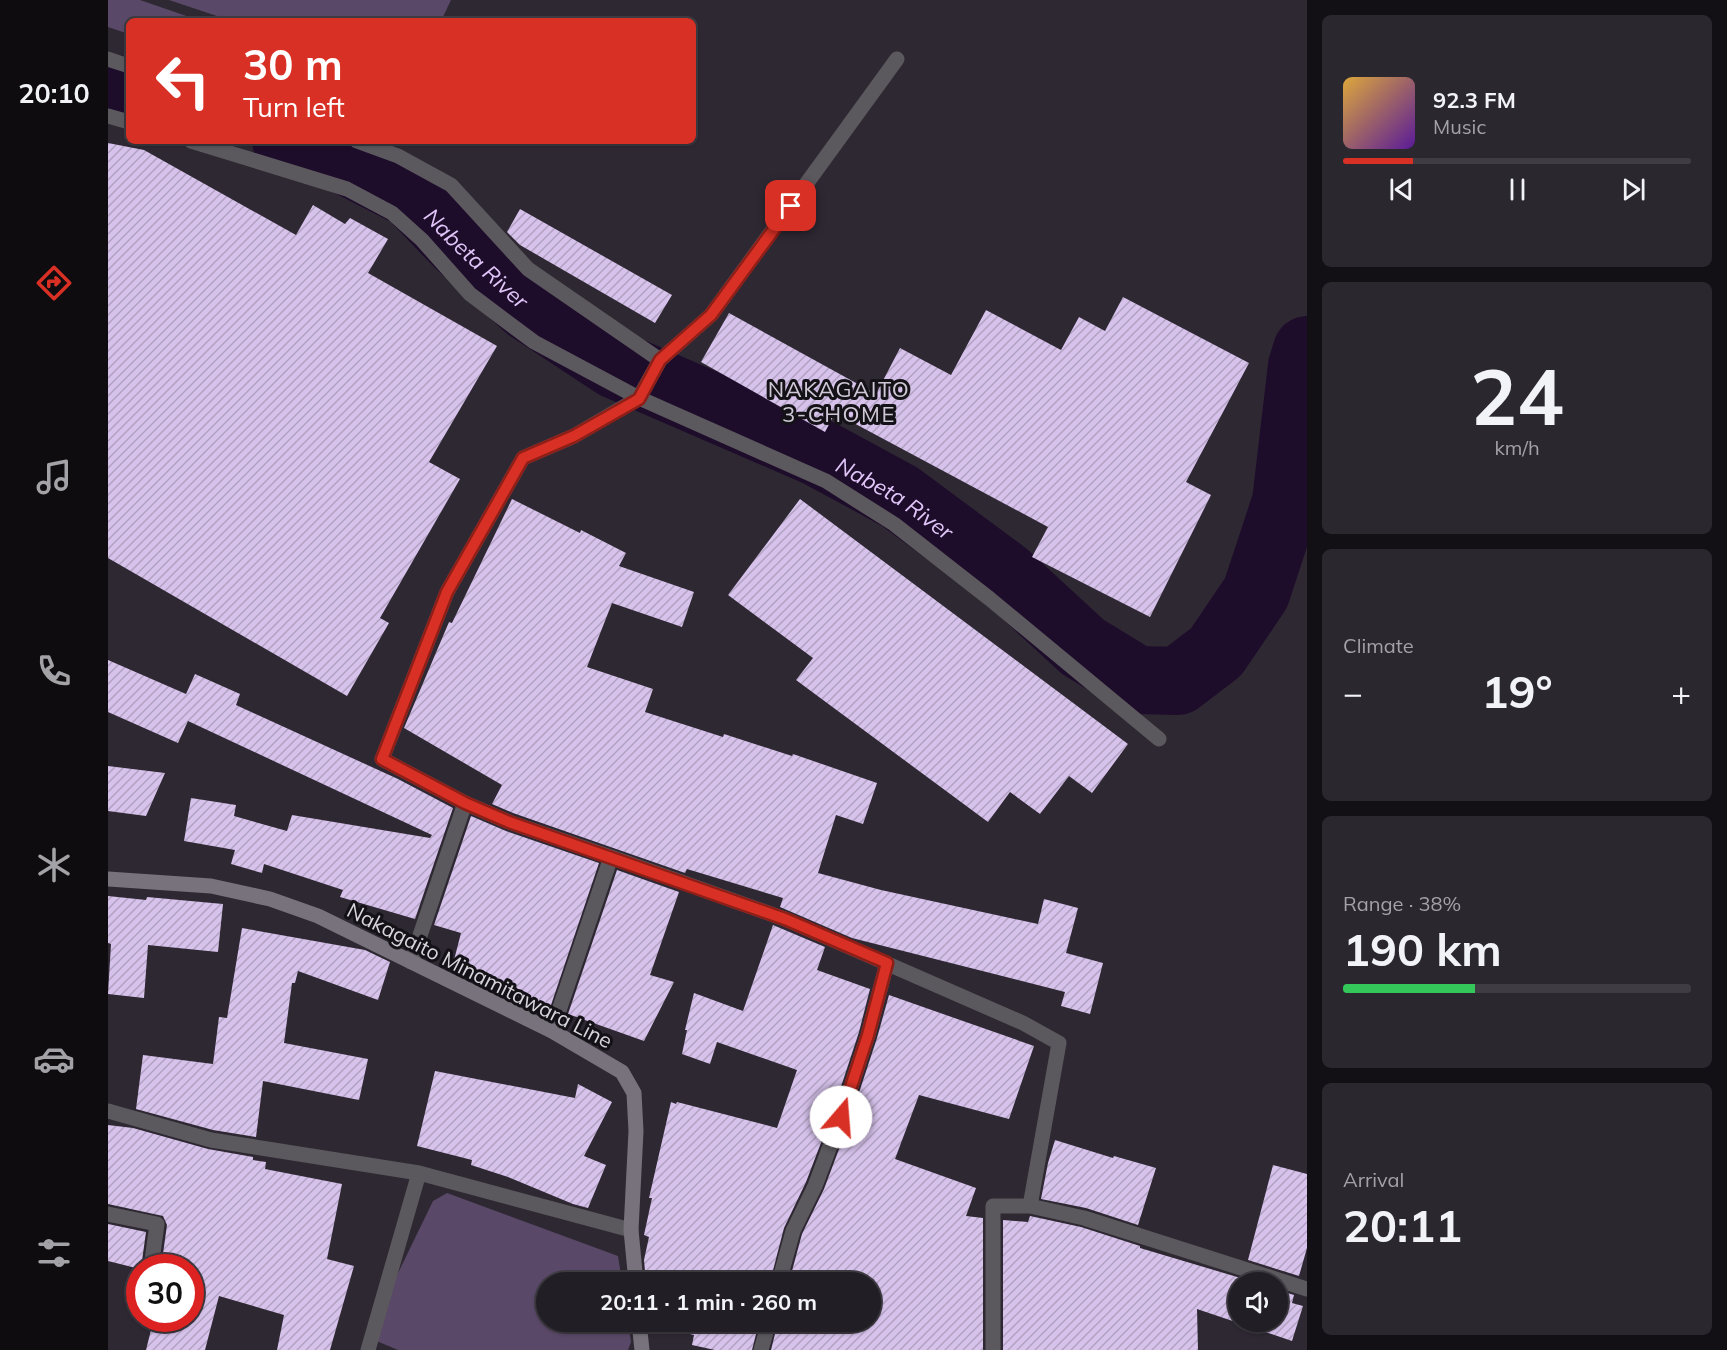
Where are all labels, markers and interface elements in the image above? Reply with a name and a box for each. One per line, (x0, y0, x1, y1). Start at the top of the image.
text: 30 m (243, 38, 343, 91)
icon: left (144, 42, 222, 120)
text: 20:10 (18, 76, 90, 110)
text: 92.3 FM (1433, 86, 1516, 114)
text: Turn left (243, 90, 345, 124)
text: Music (1433, 114, 1486, 139)
icon: previous (1385, 173, 1418, 206)
icon: pause (1501, 173, 1534, 206)
icon: next (1617, 173, 1650, 206)
pin (765, 180, 816, 231)
icon: arrive (774, 189, 807, 222)
water label: Nabeta River (418, 202, 535, 315)
icon: directions (33, 262, 75, 304)
text: 24 (1470, 347, 1564, 445)
district label: NAKAGAITO 3-CHOME (768, 375, 910, 428)
text: km/h (1494, 435, 1540, 460)
water label: Nabeta River (831, 451, 960, 546)
icon: music (33, 456, 75, 498)
text: Climate (1343, 633, 1414, 658)
icon: phone (33, 650, 75, 692)
text: 19° (1481, 663, 1553, 719)
text: − (1343, 672, 1363, 713)
text: + (1671, 672, 1691, 713)
icon: climate (33, 844, 75, 886)
text: Range · 38% (1343, 891, 1461, 916)
street label: Nakagaito Minamitawara Line (343, 897, 617, 1053)
text: 190 km (1343, 921, 1502, 977)
icon: car (33, 1038, 75, 1080)
position arrow (809, 1085, 873, 1149)
text: Arrival (1343, 1167, 1404, 1192)
text: 20:11 (1343, 1197, 1462, 1253)
icon: filters (33, 1232, 75, 1274)
speed limit sign: 30 (126, 1254, 204, 1332)
map controls (1228, 1272, 1288, 1332)
button: sound (1228, 1272, 1288, 1332)
text: 20:11 · 1 min · 260 m (600, 1288, 817, 1316)

